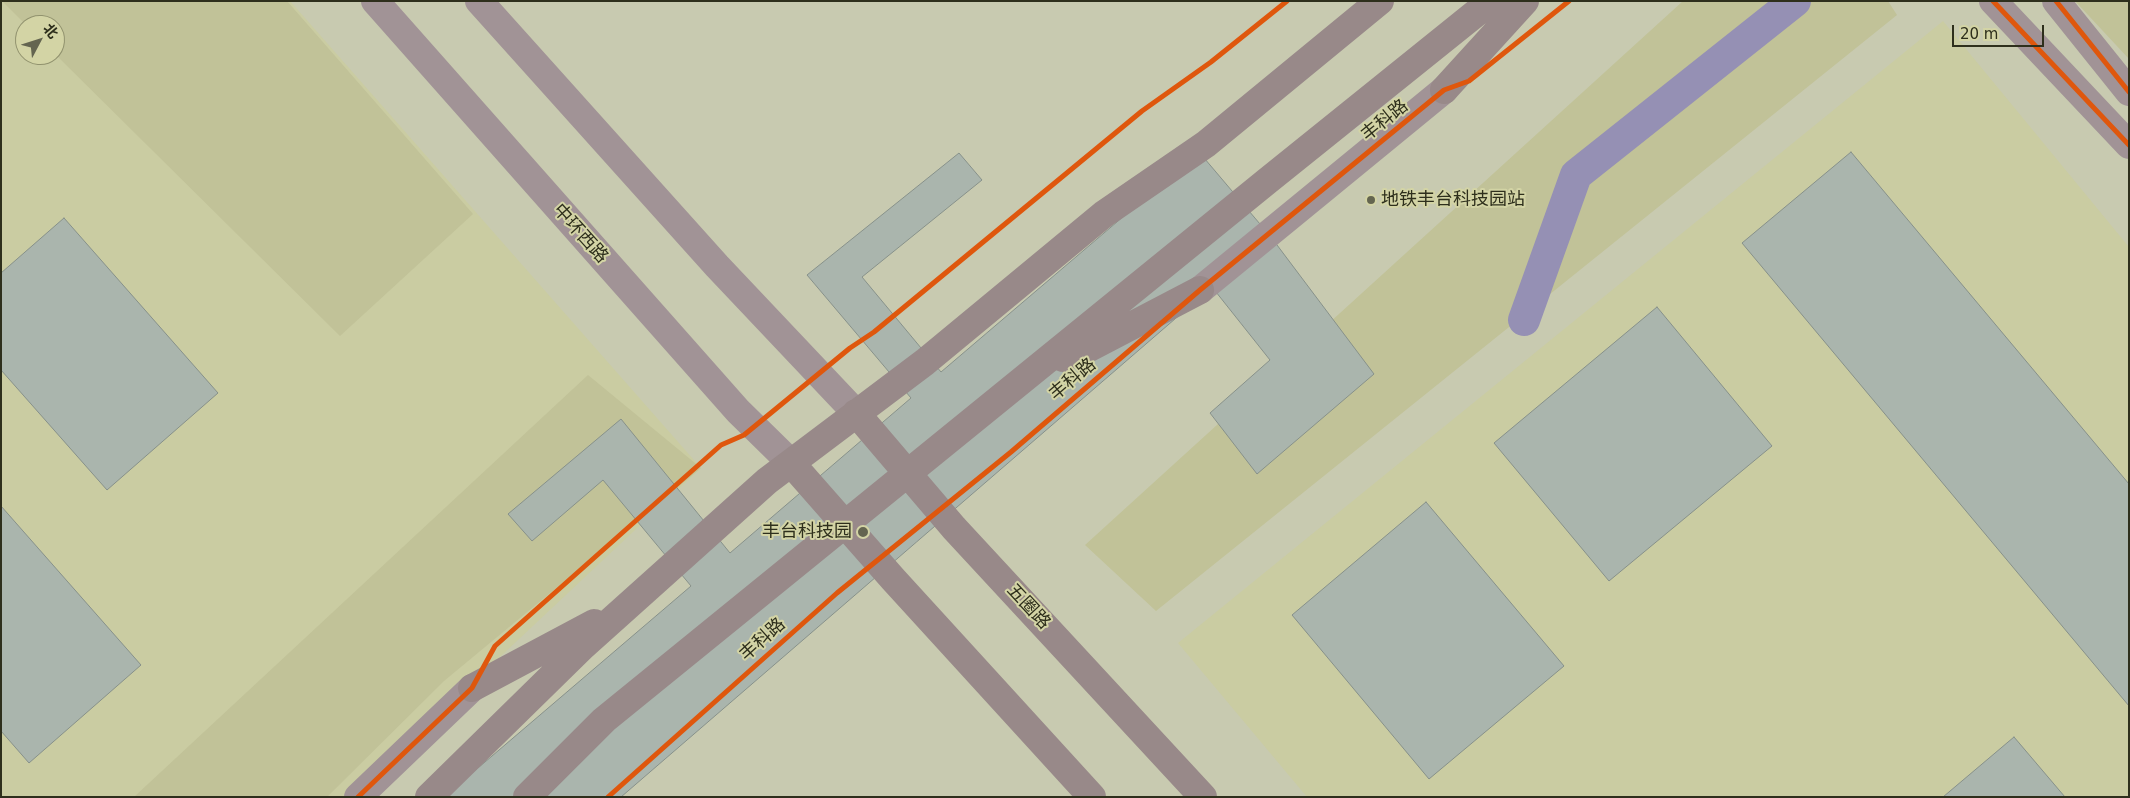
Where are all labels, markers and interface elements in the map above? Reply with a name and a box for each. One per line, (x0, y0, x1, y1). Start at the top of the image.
north arrow (15, 15, 65, 65)
scale bar (1955, 15, 2048, 47)
text: 北 (40, 20, 61, 42)
text: 20 m (1960, 25, 1998, 43)
street label: 丰科路 (1357, 96, 1413, 146)
place label: 地铁丰台科技园站 (1381, 189, 1525, 211)
marker: 地铁丰台科技园站 (1365, 194, 1377, 206)
street label: 中环西路 (548, 200, 612, 268)
street label: 丰科路 (1045, 354, 1101, 406)
place label: 丰台科技园 (762, 521, 852, 543)
marker: 丰台科技园 (856, 525, 870, 539)
street label: 五圈路 (1002, 580, 1054, 634)
street label: 丰科路 (736, 614, 790, 666)

